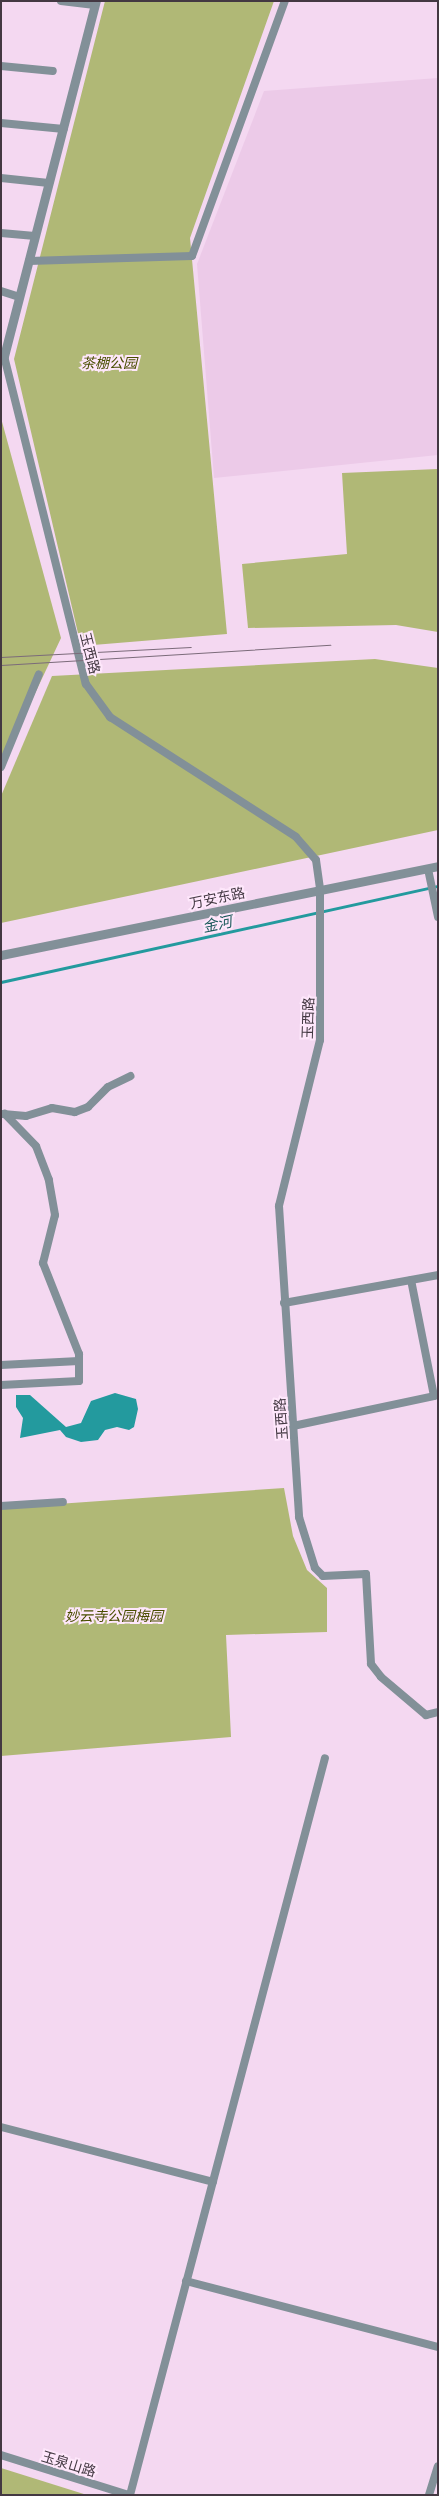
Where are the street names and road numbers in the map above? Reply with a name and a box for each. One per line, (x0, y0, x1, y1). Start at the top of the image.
street label: 玉西路 (78, 631, 104, 675)
street label: 万安东路 (188, 883, 246, 911)
street label: 玉西路 (298, 997, 316, 1039)
street label: 玉西路 (270, 1397, 290, 1441)
street label: 玉泉山路 (40, 2447, 98, 2479)

